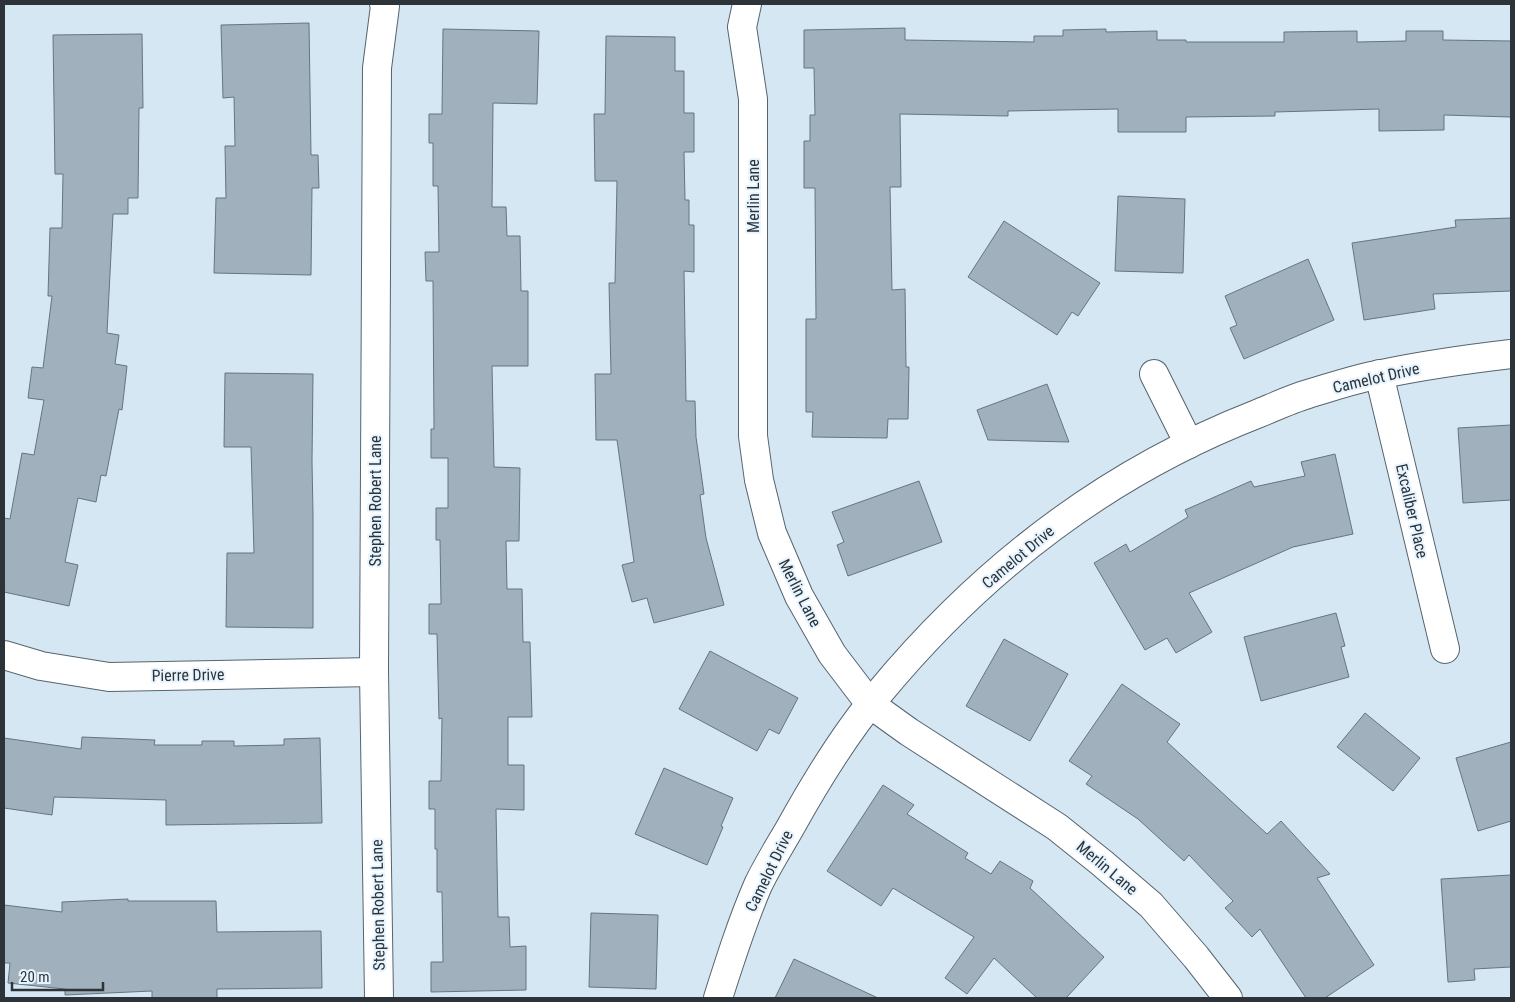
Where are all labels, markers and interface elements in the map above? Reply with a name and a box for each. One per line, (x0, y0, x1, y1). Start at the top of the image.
street label: Merlin Lane (744, 159, 763, 233)
street label: Camelot Drive (1331, 359, 1421, 397)
street label: Stephen Robert Lane (366, 435, 385, 567)
street label: Excaliber Place (1392, 462, 1432, 560)
street label: Camelot Drive (978, 521, 1058, 593)
street label: Merlin Lane (775, 556, 825, 630)
street label: Pierre Drive (151, 665, 225, 685)
street label: Camelot Drive (741, 827, 797, 915)
street label: Merlin Lane (1073, 837, 1141, 899)
street label: Stephen Robert Lane (367, 839, 389, 971)
scale bar (12, 960, 104, 992)
text: 20 m (20, 968, 50, 986)

